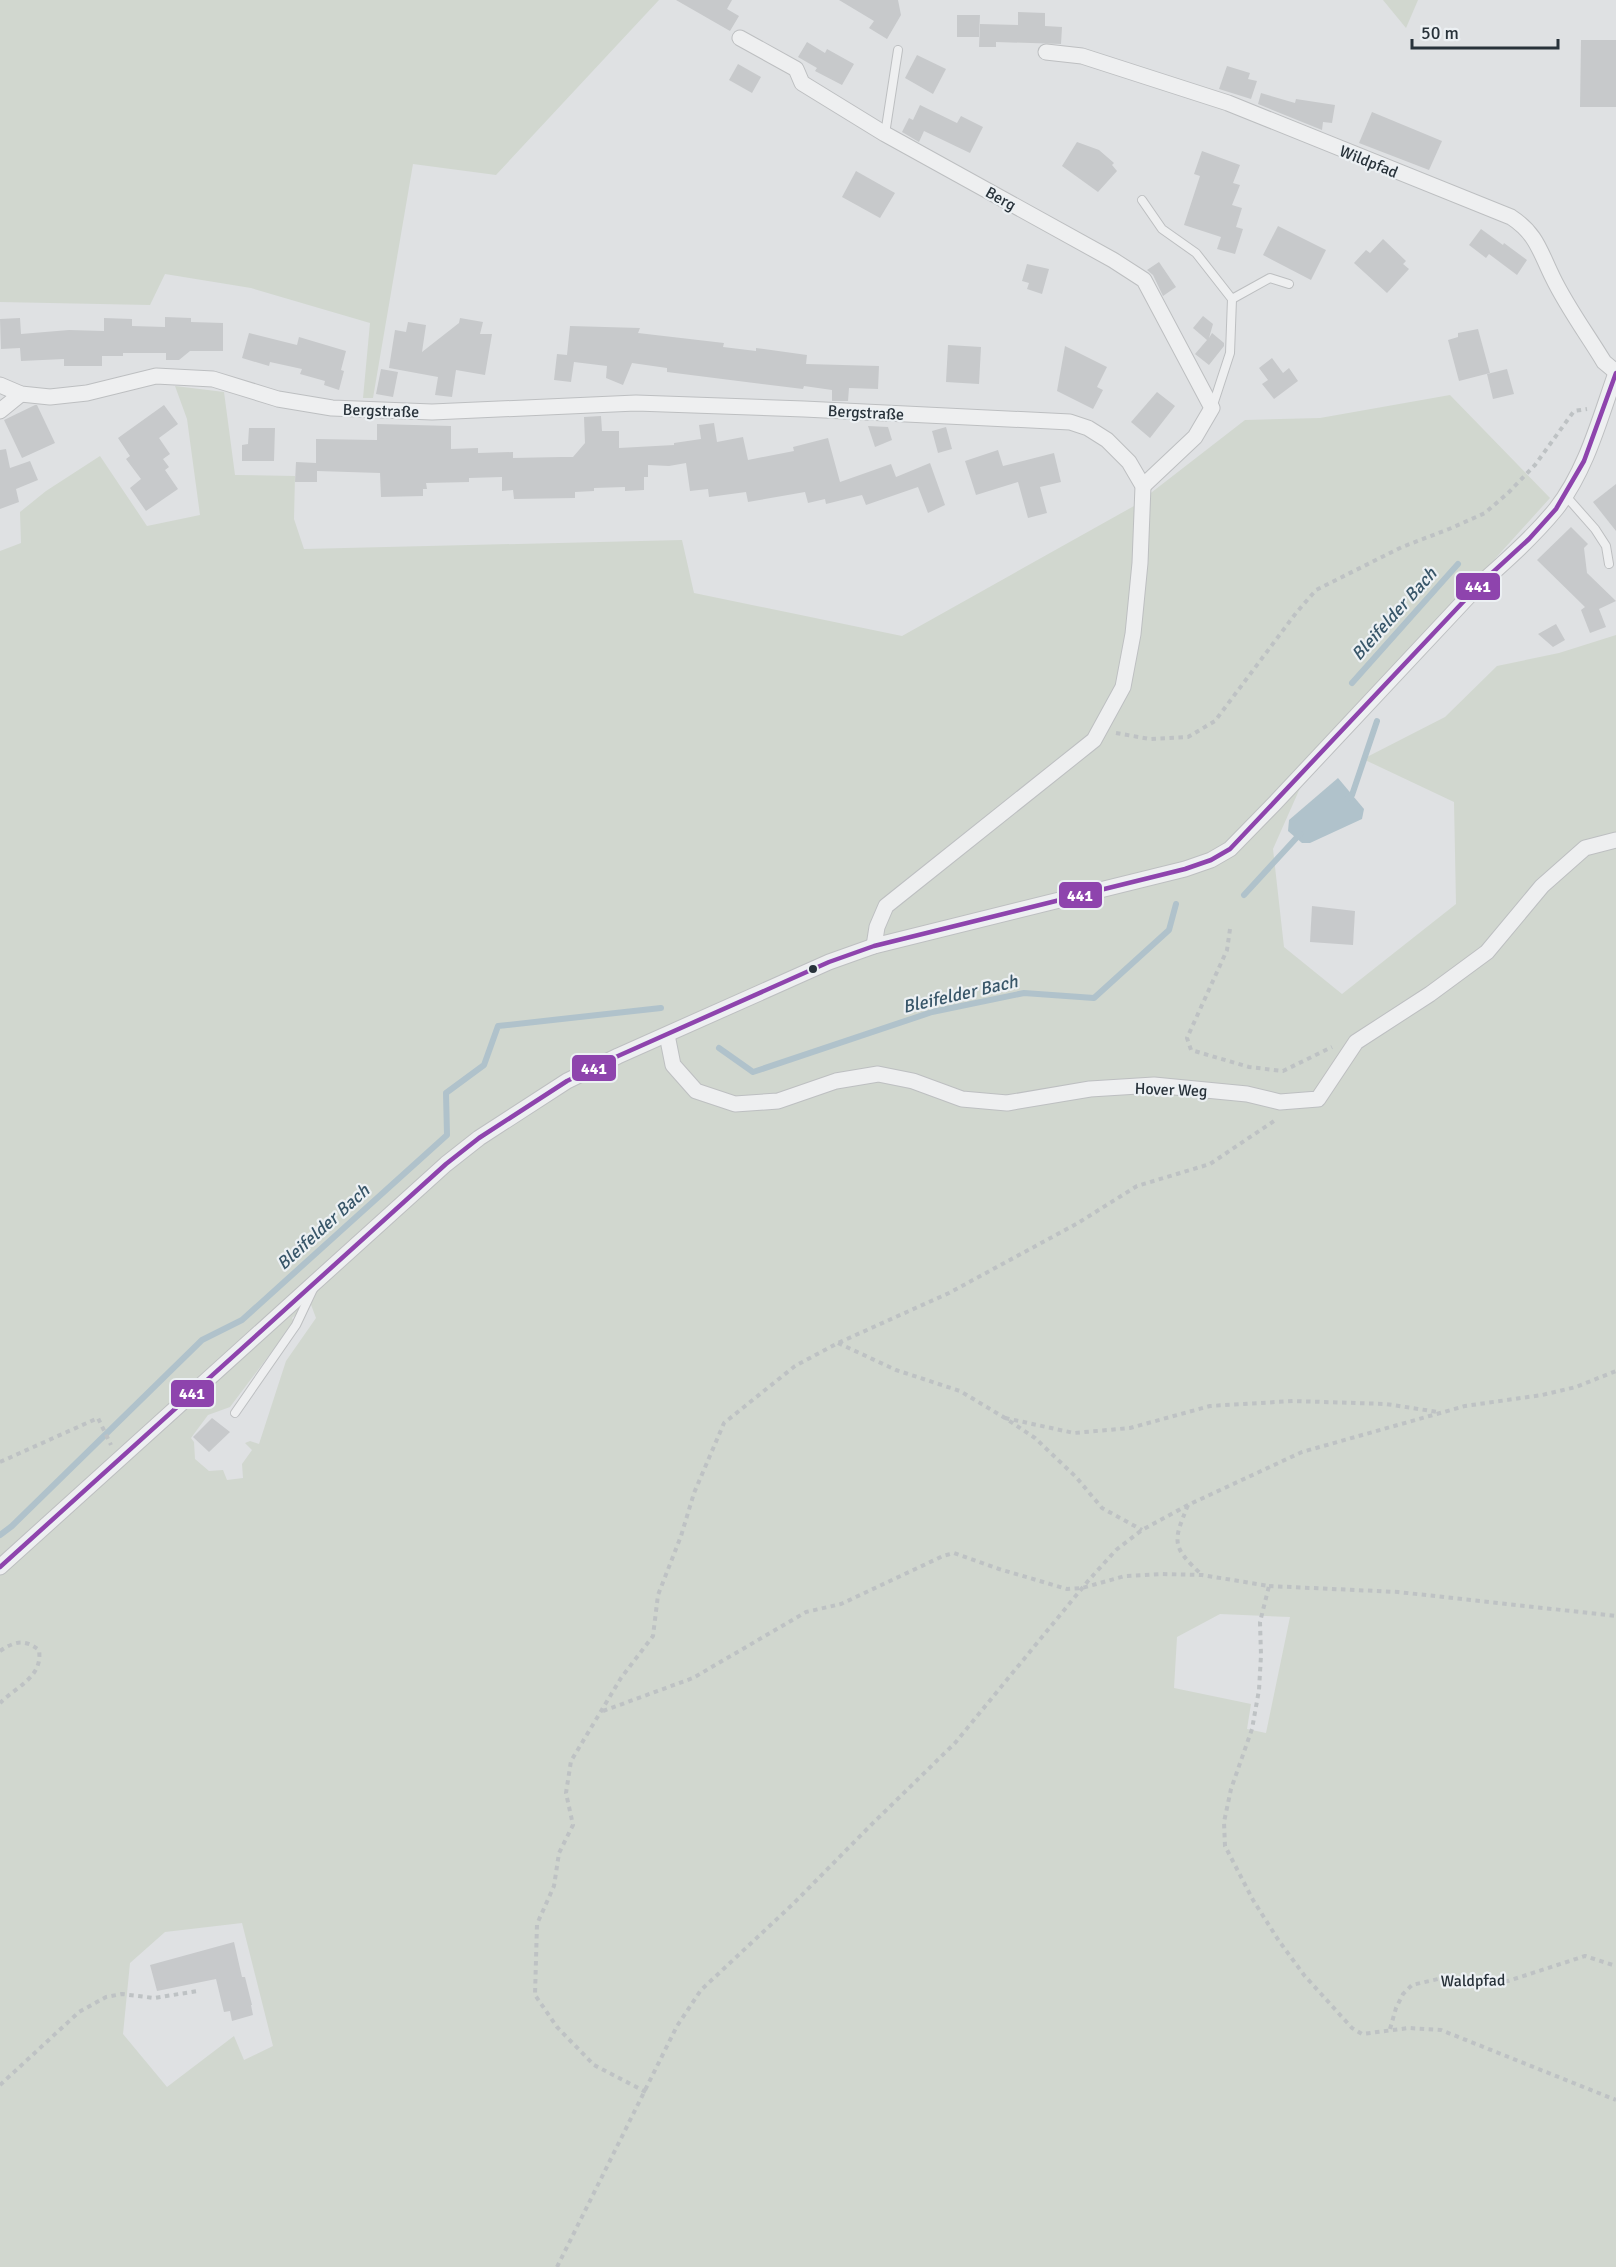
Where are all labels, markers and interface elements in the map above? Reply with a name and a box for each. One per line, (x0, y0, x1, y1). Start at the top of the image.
scale bar (1412, 12, 1558, 50)
text: 50 m (1421, 22, 1459, 44)
street label: Wildpfad (1336, 141, 1401, 183)
street label: Berg (982, 182, 1019, 215)
street label: Bergstraße (342, 400, 419, 422)
street label: Bergstraße (827, 401, 905, 425)
water label: Bleifelder Bach (1347, 562, 1442, 665)
line badge: 441 (1455, 572, 1501, 601)
text: 441 (1465, 577, 1491, 597)
line badge: 441 (1058, 881, 1103, 909)
text: 441 (1067, 886, 1093, 906)
unlabelled marker (807, 963, 819, 975)
water label: Bleifelder Bach (900, 970, 1021, 1018)
line badge: 441 (571, 1054, 617, 1082)
text: 441 (581, 1059, 607, 1079)
street label: Hover Weg (1134, 1079, 1208, 1101)
water label: Bleifelder Bach (272, 1179, 375, 1274)
line badge: 441 (170, 1379, 215, 1408)
text: 441 (179, 1384, 205, 1404)
street label: Waldpfad (1441, 1970, 1505, 1992)

